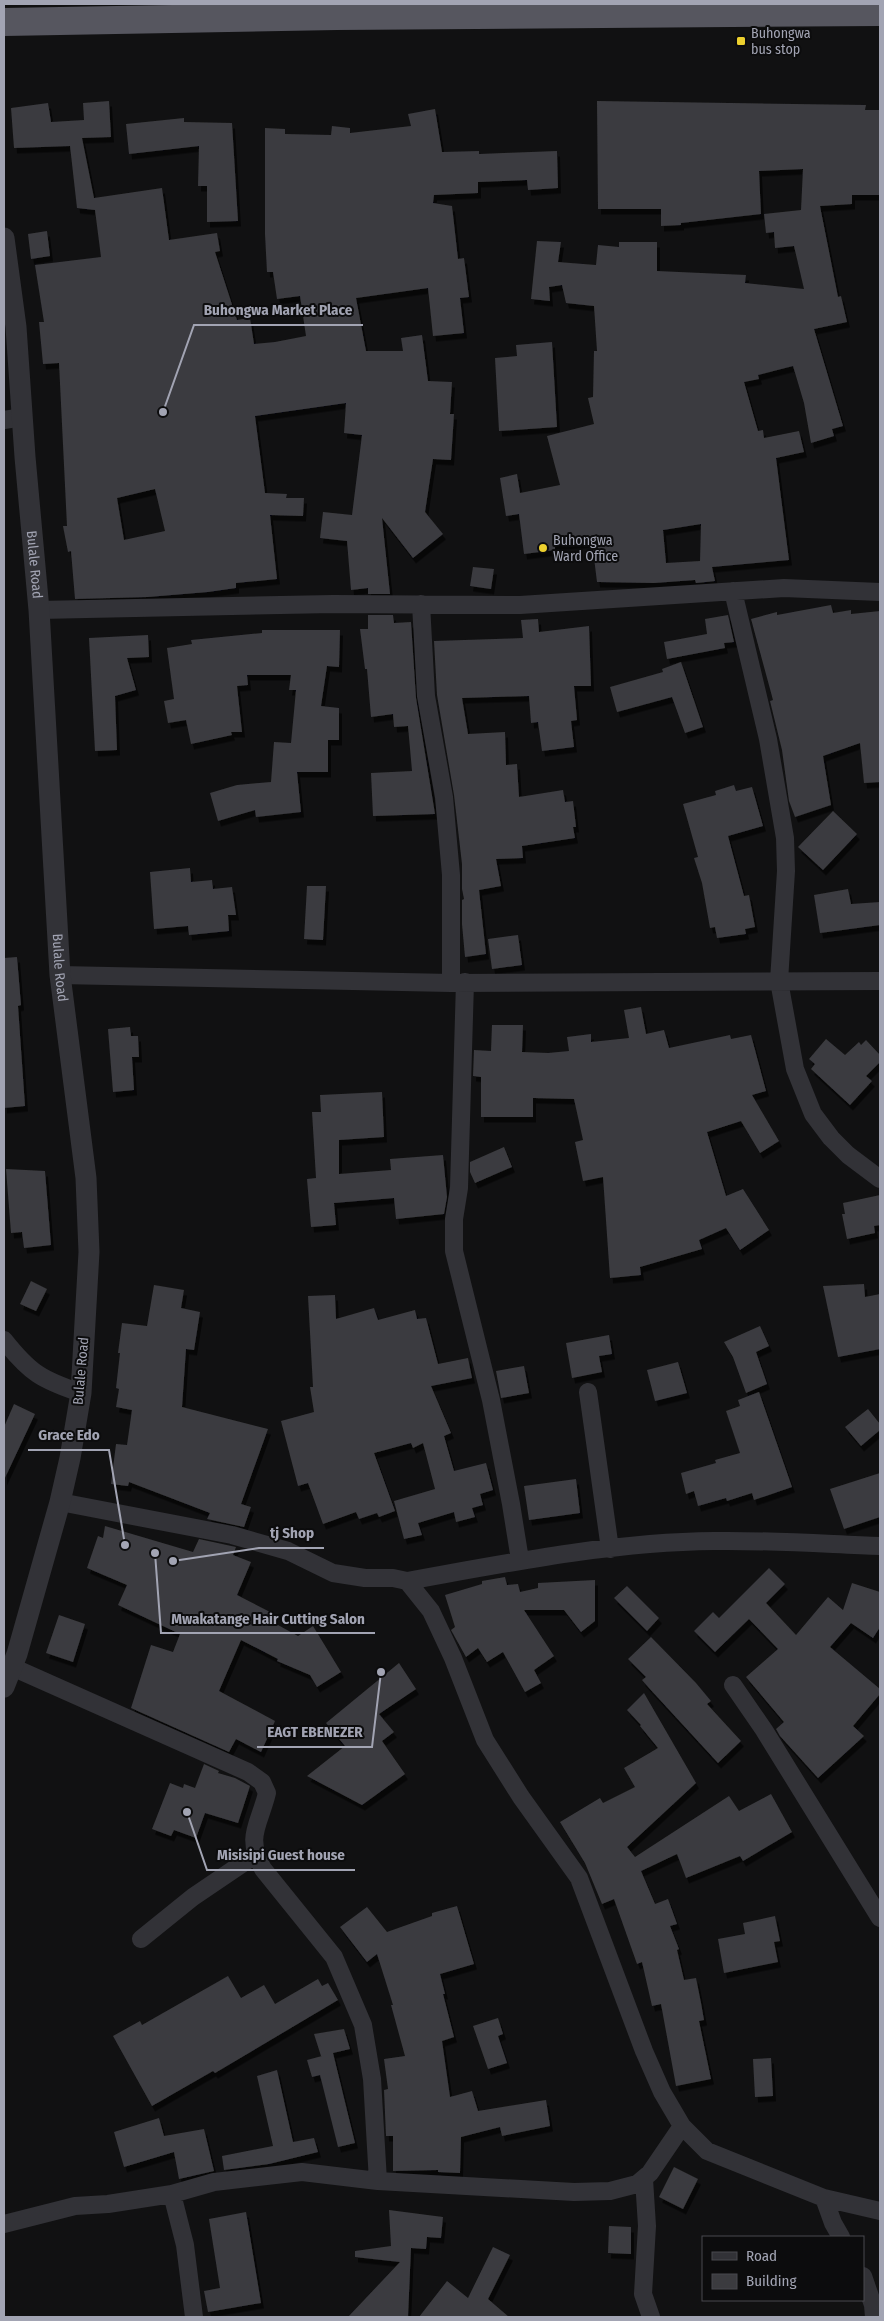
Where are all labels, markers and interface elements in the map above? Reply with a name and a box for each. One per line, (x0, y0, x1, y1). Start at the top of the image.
place label: Buhongwa bus stop (751, 25, 811, 58)
marker: Buhongwa bus stop (735, 35, 747, 47)
callout: Buhongwa Market Place (194, 295, 363, 325)
text: Buhongwa Market Place (204, 301, 353, 319)
street label: Bulale Road (23, 530, 46, 599)
place label: Buhongwa Ward Office (553, 532, 618, 565)
marker: Buhongwa Ward Office (537, 542, 549, 554)
street label: Bulale Road (49, 933, 72, 1003)
street label: Bulale Road (70, 1336, 92, 1406)
callout: Grace Edo (28, 1420, 109, 1450)
text: Grace Edo (38, 1426, 100, 1444)
callout: tj Shop (259, 1518, 324, 1548)
text: tj Shop (270, 1524, 314, 1542)
callout: Mwakatange Hair Cutting Salon (161, 1603, 375, 1633)
text: Mwakatange Hair Cutting Salon (171, 1610, 365, 1628)
callout: EAGT EBENEZER (257, 1717, 372, 1747)
text: EAGT EBENEZER (267, 1723, 363, 1741)
callout: Misisipi Guest house (207, 1840, 355, 1870)
text: Misisipi Guest house (217, 1846, 345, 1864)
legend (702, 2236, 864, 2301)
text: Road (746, 2247, 777, 2265)
text: Building (746, 2272, 797, 2290)

